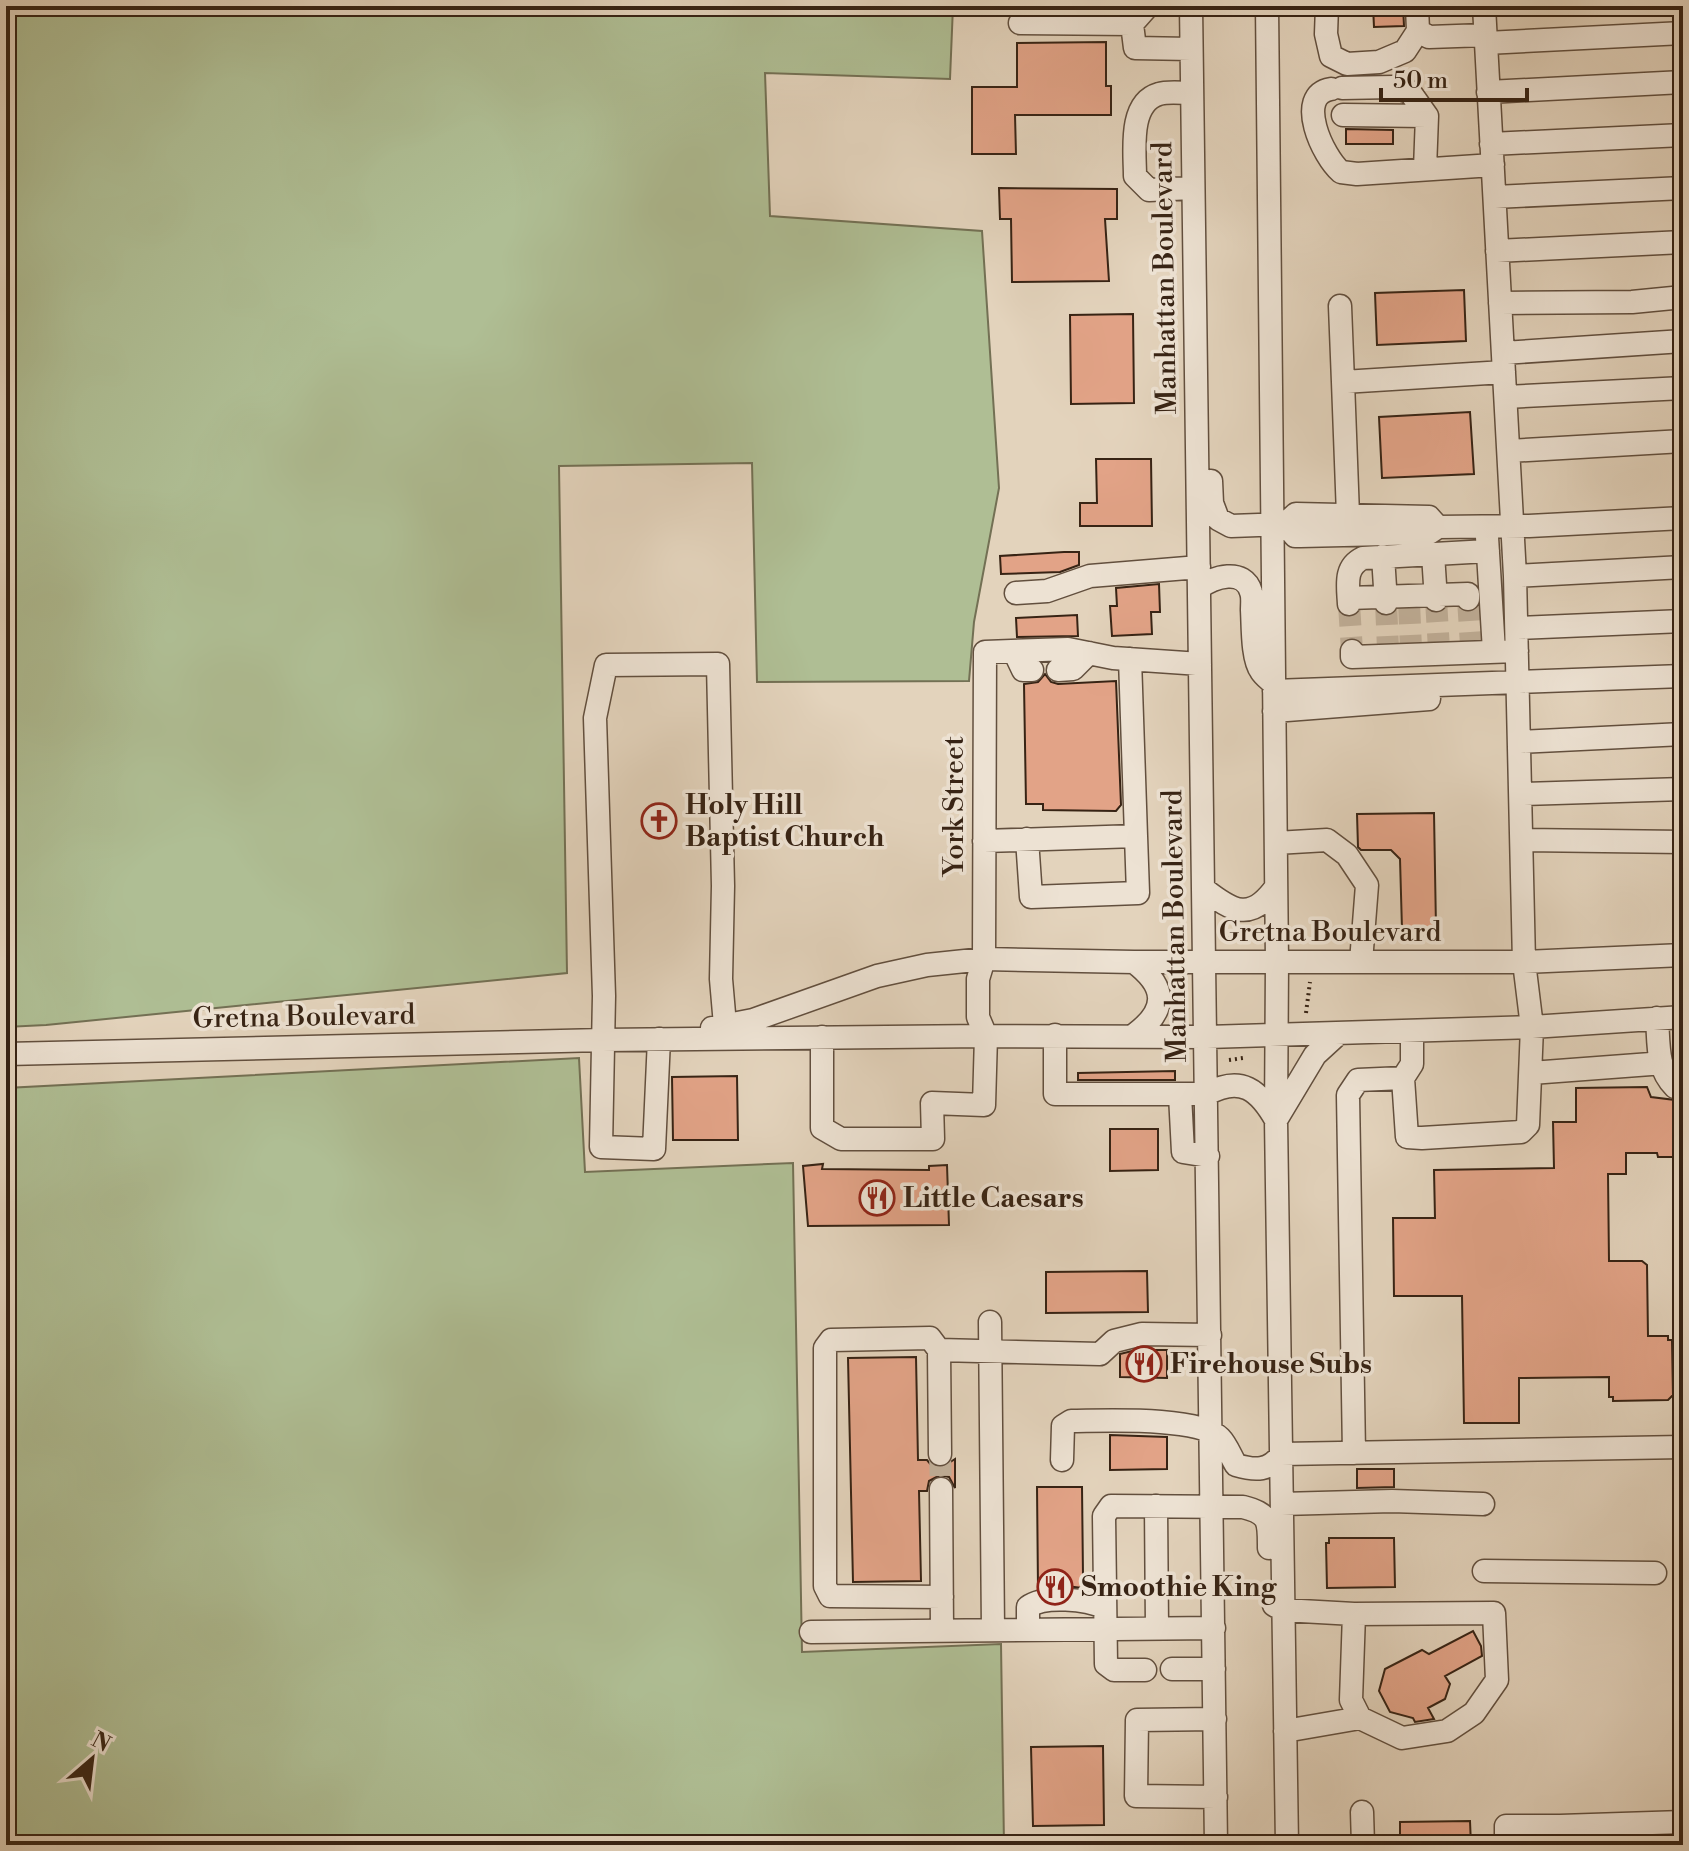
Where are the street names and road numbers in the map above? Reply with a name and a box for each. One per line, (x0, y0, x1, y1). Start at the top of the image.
street label: Manhattan Boulevard (1145, 141, 1185, 415)
street label: York Street (937, 736, 972, 878)
street label: Manhattan Boulevard (1155, 789, 1195, 1063)
street label: Gretna Boulevard (1219, 915, 1441, 950)
street label: Gretna Boulevard (192, 998, 416, 1036)

